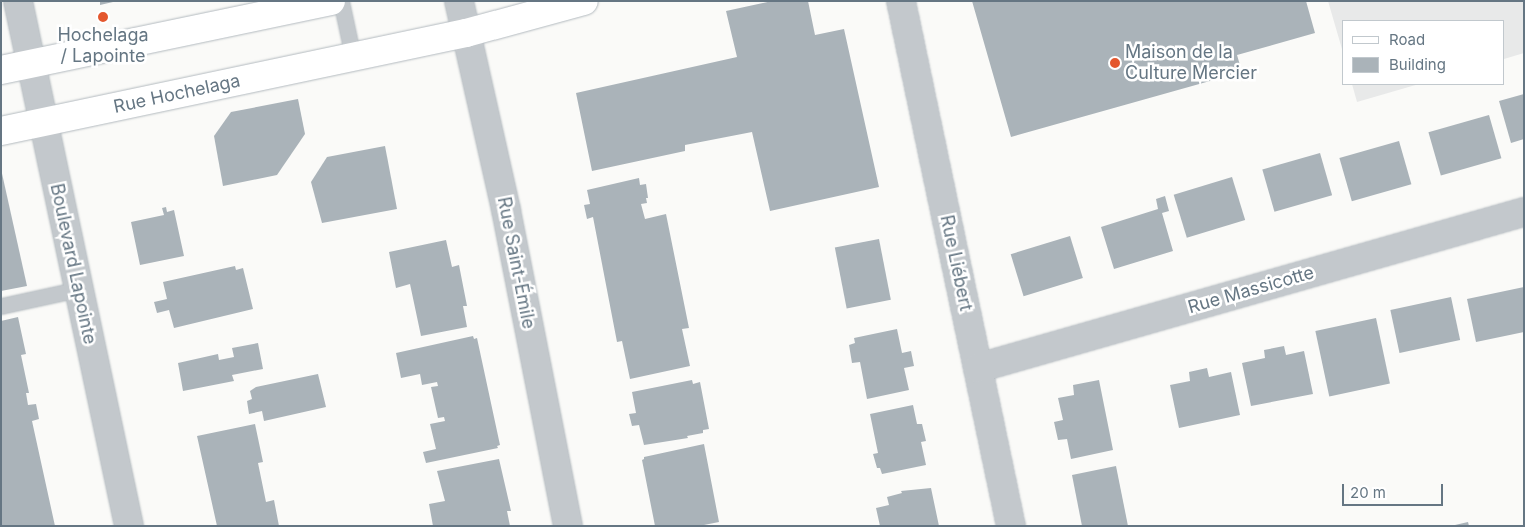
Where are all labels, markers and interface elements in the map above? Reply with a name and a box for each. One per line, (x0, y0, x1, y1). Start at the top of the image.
marker: Hochelaga / Lapointe (97, 11, 109, 23)
legend (1342, 20, 1505, 85)
place label: Hochelaga / Lapointe (57, 25, 149, 68)
text: Road (1389, 30, 1425, 49)
place label: Maison de la Culture Mercier (1125, 42, 1257, 84)
text: Building (1389, 55, 1446, 74)
marker: Maison de la Culture Mercier (1109, 57, 1121, 69)
street label: Rue Hochelaga (112, 70, 242, 118)
street label: Boulevard Lapointe (45, 182, 101, 346)
street label: Rue Saint-Émile (493, 195, 539, 331)
street label: Rue Liébert (935, 213, 977, 313)
street label: Rue Massicotte (1185, 262, 1317, 318)
scale bar (1345, 474, 1446, 506)
text: 20 m (1350, 483, 1386, 502)

